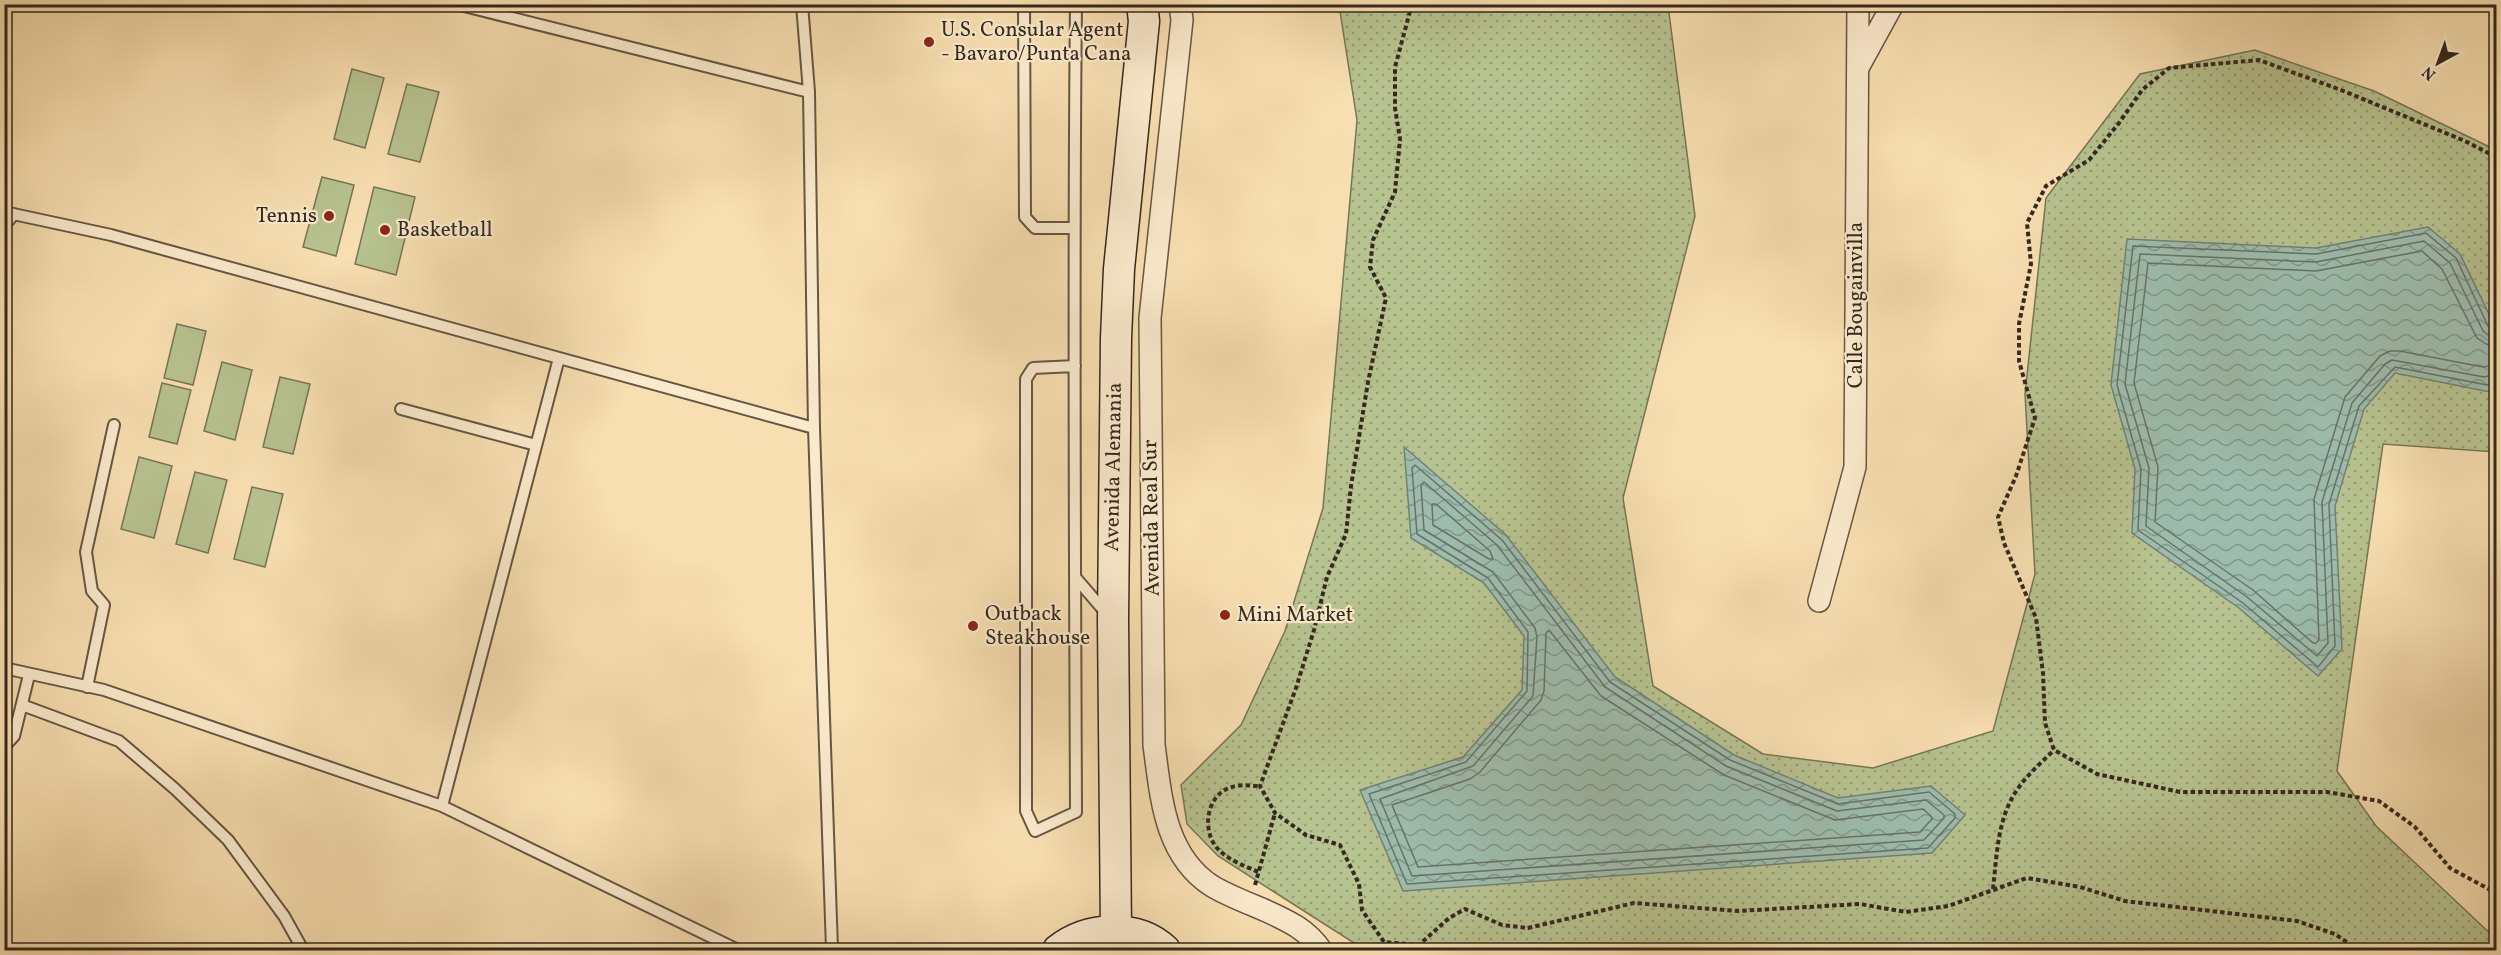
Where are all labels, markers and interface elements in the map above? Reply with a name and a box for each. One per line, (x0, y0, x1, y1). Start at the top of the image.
place label: U.S. Consular Agent - Bavaro/Punta Cana (941, 16, 1131, 69)
north arrow (2408, 33, 2468, 93)
marker: U.S. Consular Agent - Bavaro/Punta Cana (922, 35, 936, 49)
text: N (2418, 60, 2441, 85)
place label: Tennis (256, 202, 317, 231)
marker: Tennis (322, 209, 336, 223)
place label: Basketball (397, 216, 493, 245)
street label: Calle Bougainvilla (1842, 222, 1871, 388)
marker: Basketball (378, 223, 392, 237)
street label: Avenida Alemania (1098, 382, 1130, 552)
street label: Avenida Real Sur (1136, 439, 1168, 597)
place label: Outback Steakhouse (985, 600, 1090, 653)
place label: Mini Market (1237, 601, 1353, 630)
marker: Mini Market (1218, 608, 1232, 622)
marker: Outback Steakhouse (966, 619, 980, 633)

